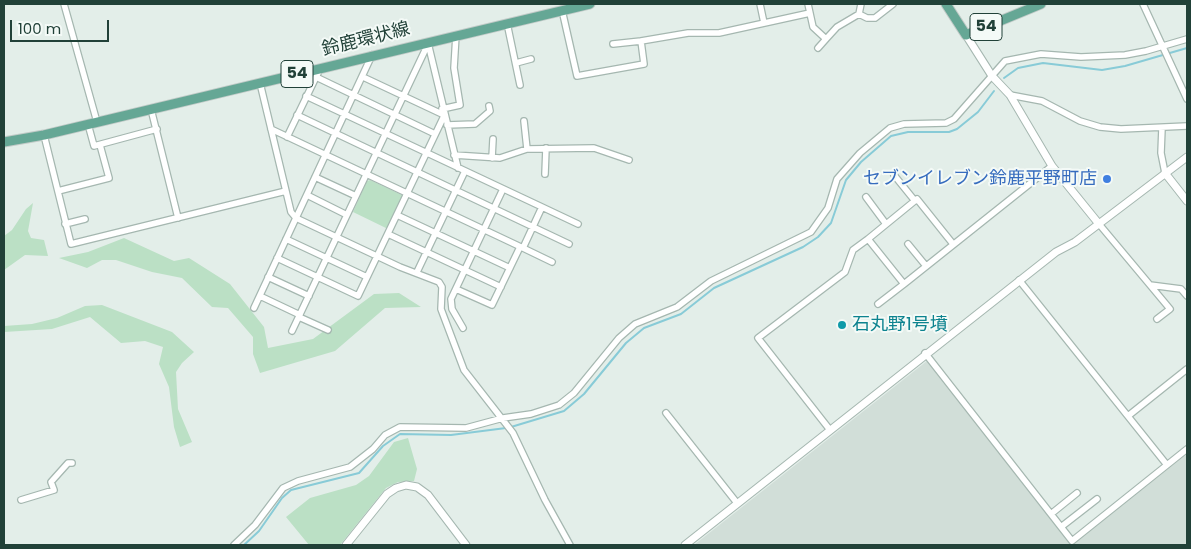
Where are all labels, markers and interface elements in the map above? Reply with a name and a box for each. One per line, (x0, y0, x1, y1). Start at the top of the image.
scale bar (12, 10, 111, 42)
road number: 54 (970, 14, 1002, 41)
text: 100 m (18, 18, 61, 39)
street label: 鈴鹿環状線 (320, 19, 412, 61)
road number: 54 (281, 61, 313, 88)
place label: セブンイレブン鈴鹿平野町店 (863, 168, 1097, 190)
marker: セブンイレブン鈴鹿平野町店 (1101, 173, 1113, 185)
place label: 石丸野1号墳 (852, 314, 948, 336)
marker: 石丸野1号墳 (836, 319, 848, 331)

